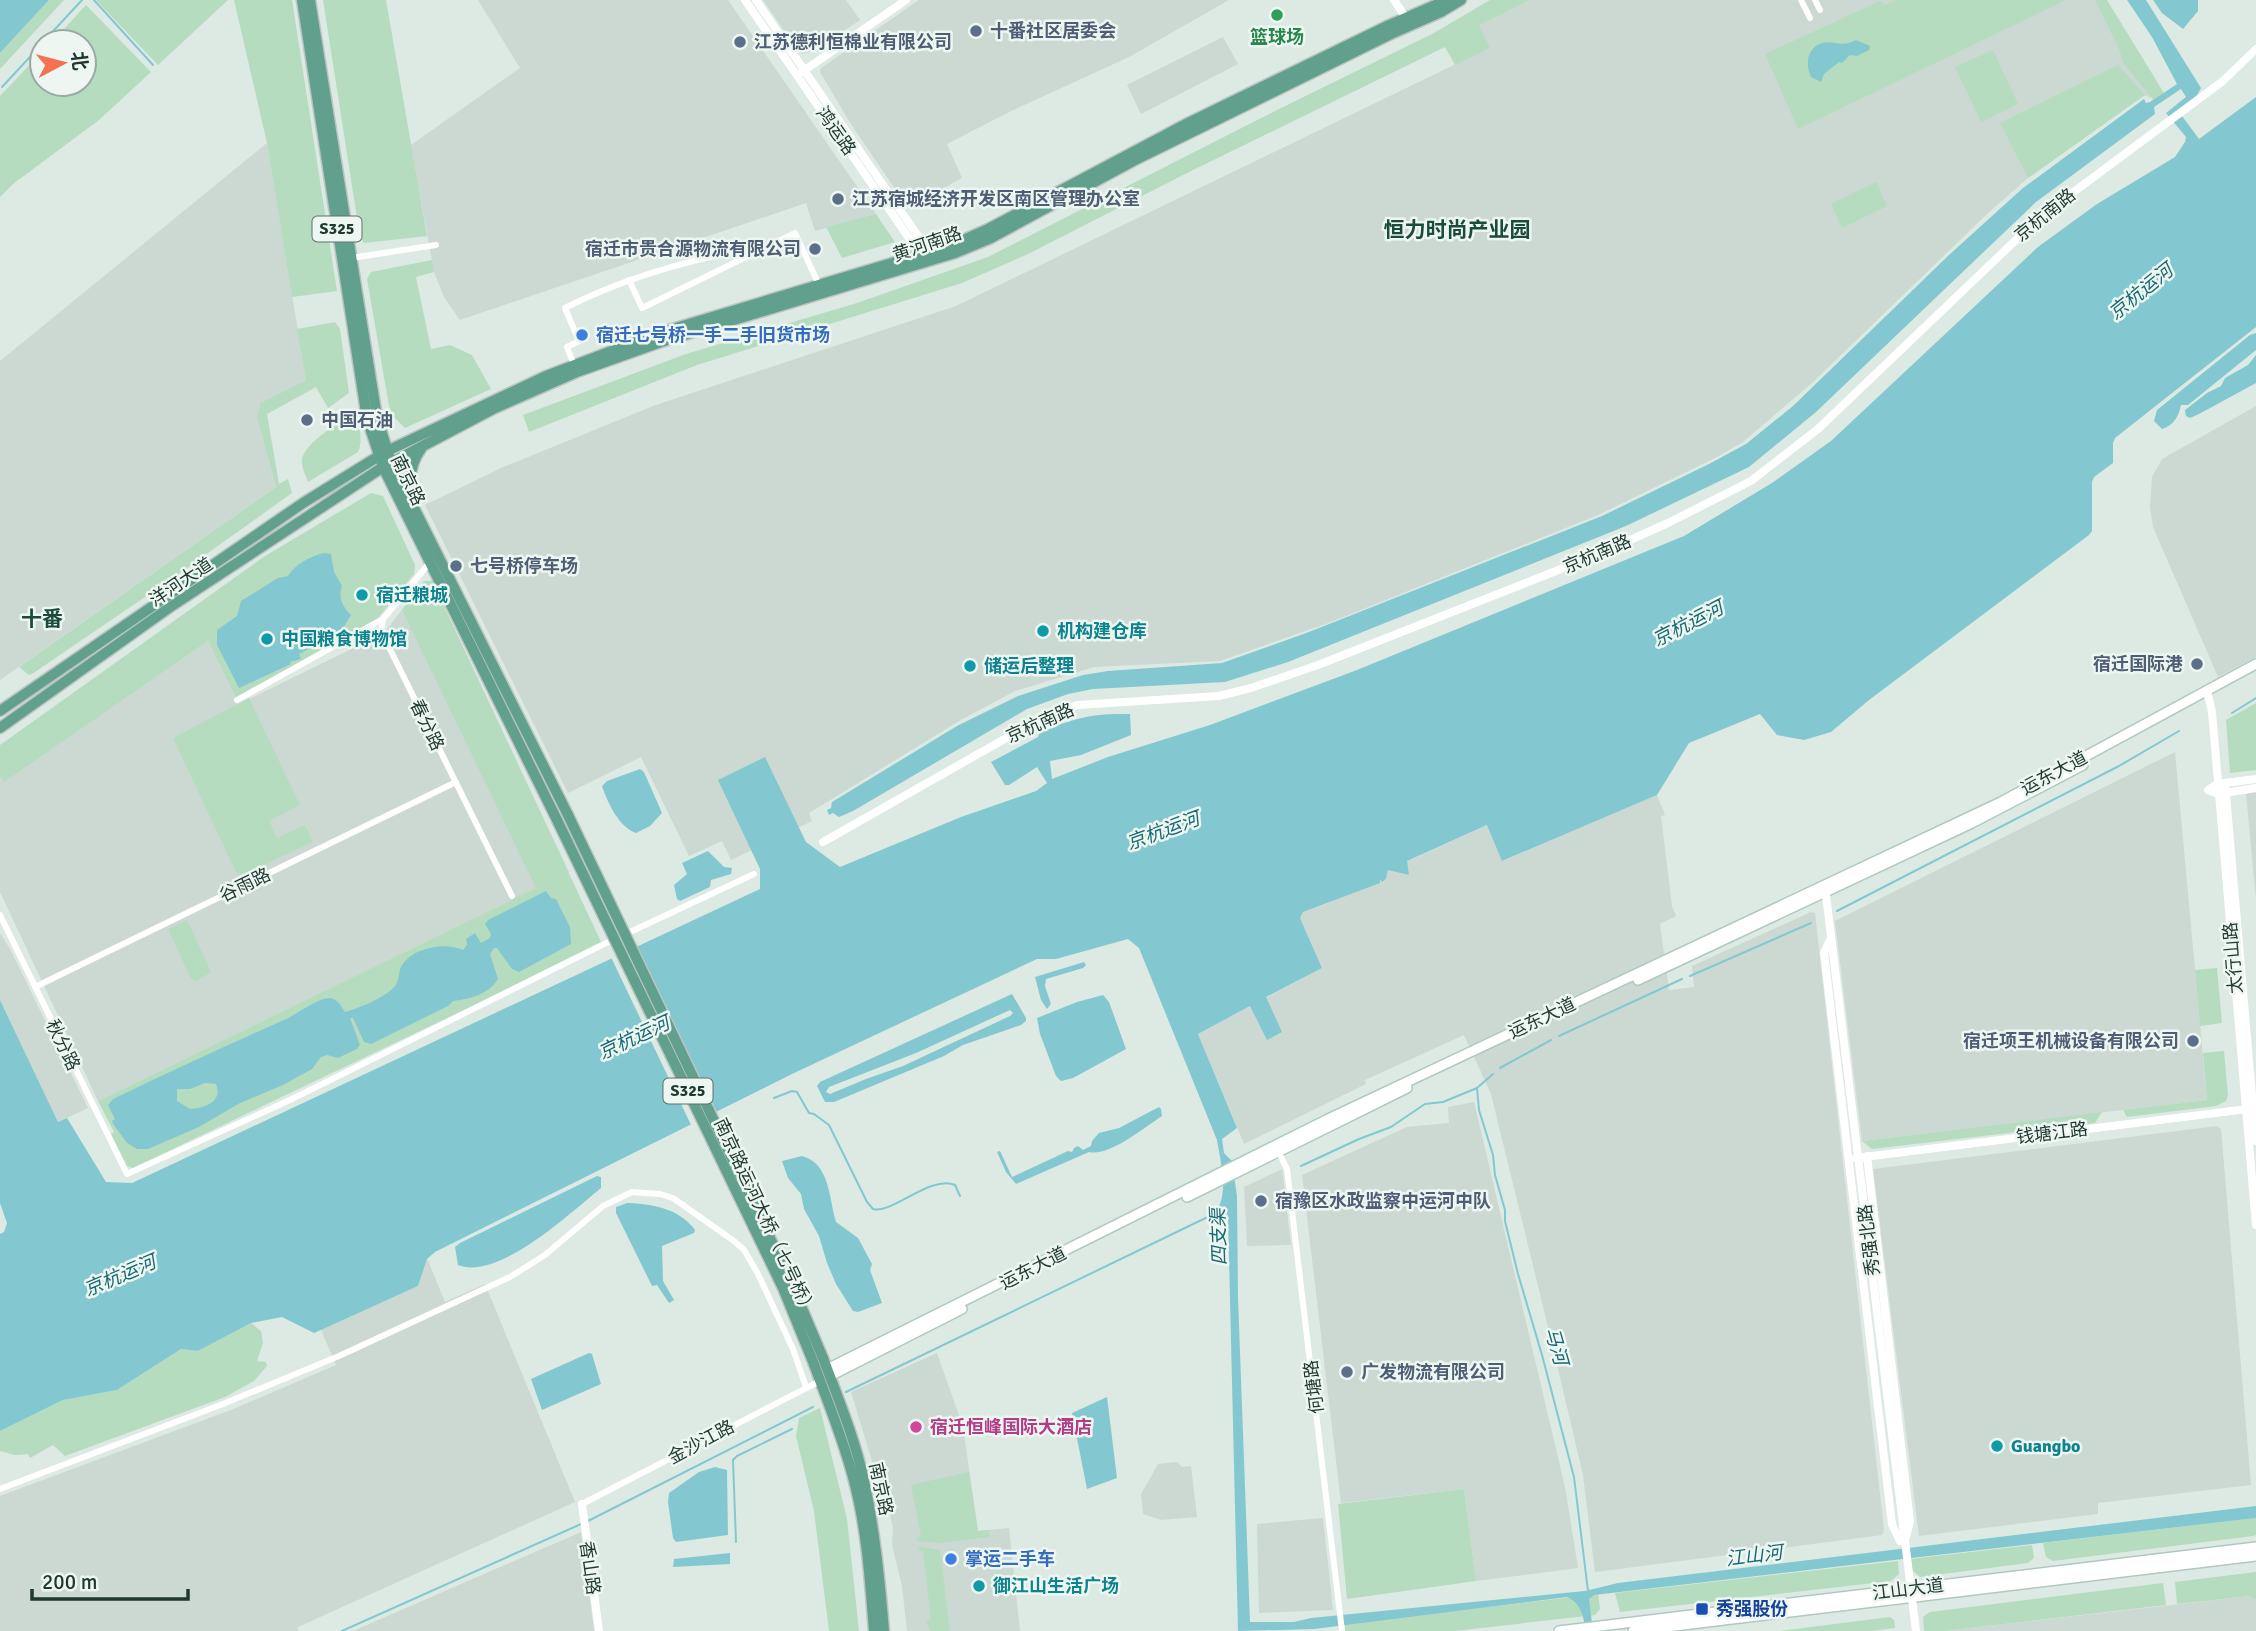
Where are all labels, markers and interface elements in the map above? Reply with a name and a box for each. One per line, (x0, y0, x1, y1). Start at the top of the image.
marker: 篮球场 (1269, 7, 1285, 23)
place label: 十番社区居委会 (990, 20, 1116, 42)
marker: 十番社区居委会 (968, 23, 984, 39)
place label: 篮球场 (1250, 26, 1304, 48)
north arrow (28, 28, 98, 98)
place label: 江苏德利恒棉业有限公司 (754, 31, 952, 53)
marker: 江苏德利恒棉业有限公司 (732, 34, 748, 50)
text: 北 (66, 50, 92, 72)
street label: 鸿运路 (812, 103, 860, 159)
street label: 京杭南路 (2010, 184, 2080, 246)
place label: 江苏宿城经济开发区南区管理办公室 (852, 188, 1140, 210)
marker: 江苏宿城经济开发区南区管理办公室 (830, 191, 846, 207)
road number: S325 (312, 216, 362, 242)
district label: 恒力时尚产业园 (1384, 217, 1531, 243)
street label: 黄河南路 (889, 222, 965, 266)
place label: 宿迁市贵合源物流有限公司 (585, 238, 801, 260)
marker: 宿迁市贵合源物流有限公司 (807, 241, 823, 257)
water label: 京杭运河 (2104, 256, 2181, 325)
place label: 宿迁七号桥一手二手旧货市场 (596, 324, 830, 346)
marker: 宿迁七号桥一手二手旧货市场 (574, 327, 590, 343)
place label: 中国石油 (321, 409, 393, 431)
marker: 中国石油 (299, 412, 315, 428)
street label: 南京路 (386, 451, 430, 509)
street label: 京杭南路 (1560, 530, 1634, 578)
street label: 洋河大道 (145, 553, 217, 611)
place label: 七号桥停车场 (470, 555, 578, 577)
marker: 七号桥停车场 (448, 558, 464, 574)
place label: 宿迁粮城 (376, 584, 448, 606)
marker: 宿迁粮城 (354, 587, 370, 603)
water label: 京杭运河 (1649, 594, 1731, 652)
district label: 十番 (21, 606, 63, 632)
place label: 机构建仓库 (1057, 620, 1147, 642)
marker: 机构建仓库 (1035, 623, 1051, 639)
place label: 中国粮食博物馆 (281, 628, 407, 650)
marker: 中国粮食博物馆 (259, 631, 275, 647)
place label: 宿迁国际港 (2093, 653, 2183, 675)
place label: 储运后整理 (984, 655, 1074, 677)
marker: 宿迁国际港 (2189, 656, 2205, 672)
marker: 储运后整理 (962, 658, 978, 674)
street label: 春分路 (405, 696, 449, 754)
street label: 京杭南路 (1003, 698, 1077, 748)
street label: 运东大道 (2017, 746, 2091, 800)
water label: 京杭运河 (1123, 805, 1207, 855)
street label: 谷雨路 (216, 863, 274, 907)
street label: 太行山路 (2219, 921, 2247, 995)
street label: 运东大道 (1505, 993, 1579, 1043)
water label: 京杭运河 (594, 1009, 677, 1065)
street label: 秋分路 (41, 1016, 85, 1074)
place label: 宿迁项王机械设备有限公司 (1963, 1030, 2179, 1052)
marker: 宿迁项王机械设备有限公司 (2185, 1033, 2201, 1049)
road number: S325 (664, 1078, 712, 1104)
street label: 南京路运河大桥（七号桥） (709, 1114, 821, 1320)
street label: 钱塘江路 (2015, 1118, 2089, 1148)
place label: 宿豫区水政监察中运河中队 (1275, 1190, 1491, 1212)
marker: 宿豫区水政监察中运河中队 (1253, 1193, 1269, 1209)
street label: 秀强北路 (1854, 1203, 1884, 1277)
water label: 四支渠 (1206, 1205, 1232, 1266)
street label: 运东大道 (996, 1242, 1070, 1294)
water label: 京杭运河 (80, 1249, 163, 1302)
water label: 马河 (1539, 1324, 1574, 1371)
street label: 何塘路 (1300, 1359, 1328, 1415)
place label: 广发物流有限公司 (1361, 1361, 1505, 1383)
marker: 广发物流有限公司 (1339, 1364, 1355, 1380)
street label: 金沙江路 (664, 1415, 738, 1469)
place label: 宿迁恒峰国际大酒店 (930, 1416, 1092, 1438)
marker: 宿迁恒峰国际大酒店 (908, 1419, 924, 1435)
place label: Guangbo (2011, 1435, 2080, 1457)
marker: Guangbo (1989, 1438, 2005, 1454)
street label: 南京路 (865, 1460, 897, 1518)
street label: 香山路 (575, 1540, 605, 1596)
water label: 江山河 (1724, 1540, 1788, 1571)
place label: 掌运二手车 (965, 1548, 1055, 1570)
marker: 掌运二手车 (943, 1551, 959, 1567)
scale bar (32, 1558, 187, 1602)
text: 200 m (42, 1569, 97, 1595)
street label: 江山大道 (1871, 1574, 1945, 1604)
place label: 御江山生活广场 (992, 1575, 1119, 1597)
marker: 御江山生活广场 (971, 1578, 987, 1594)
place label: 秀强股份 (1716, 1598, 1788, 1620)
marker: 秀强股份 (1694, 1601, 1710, 1617)

